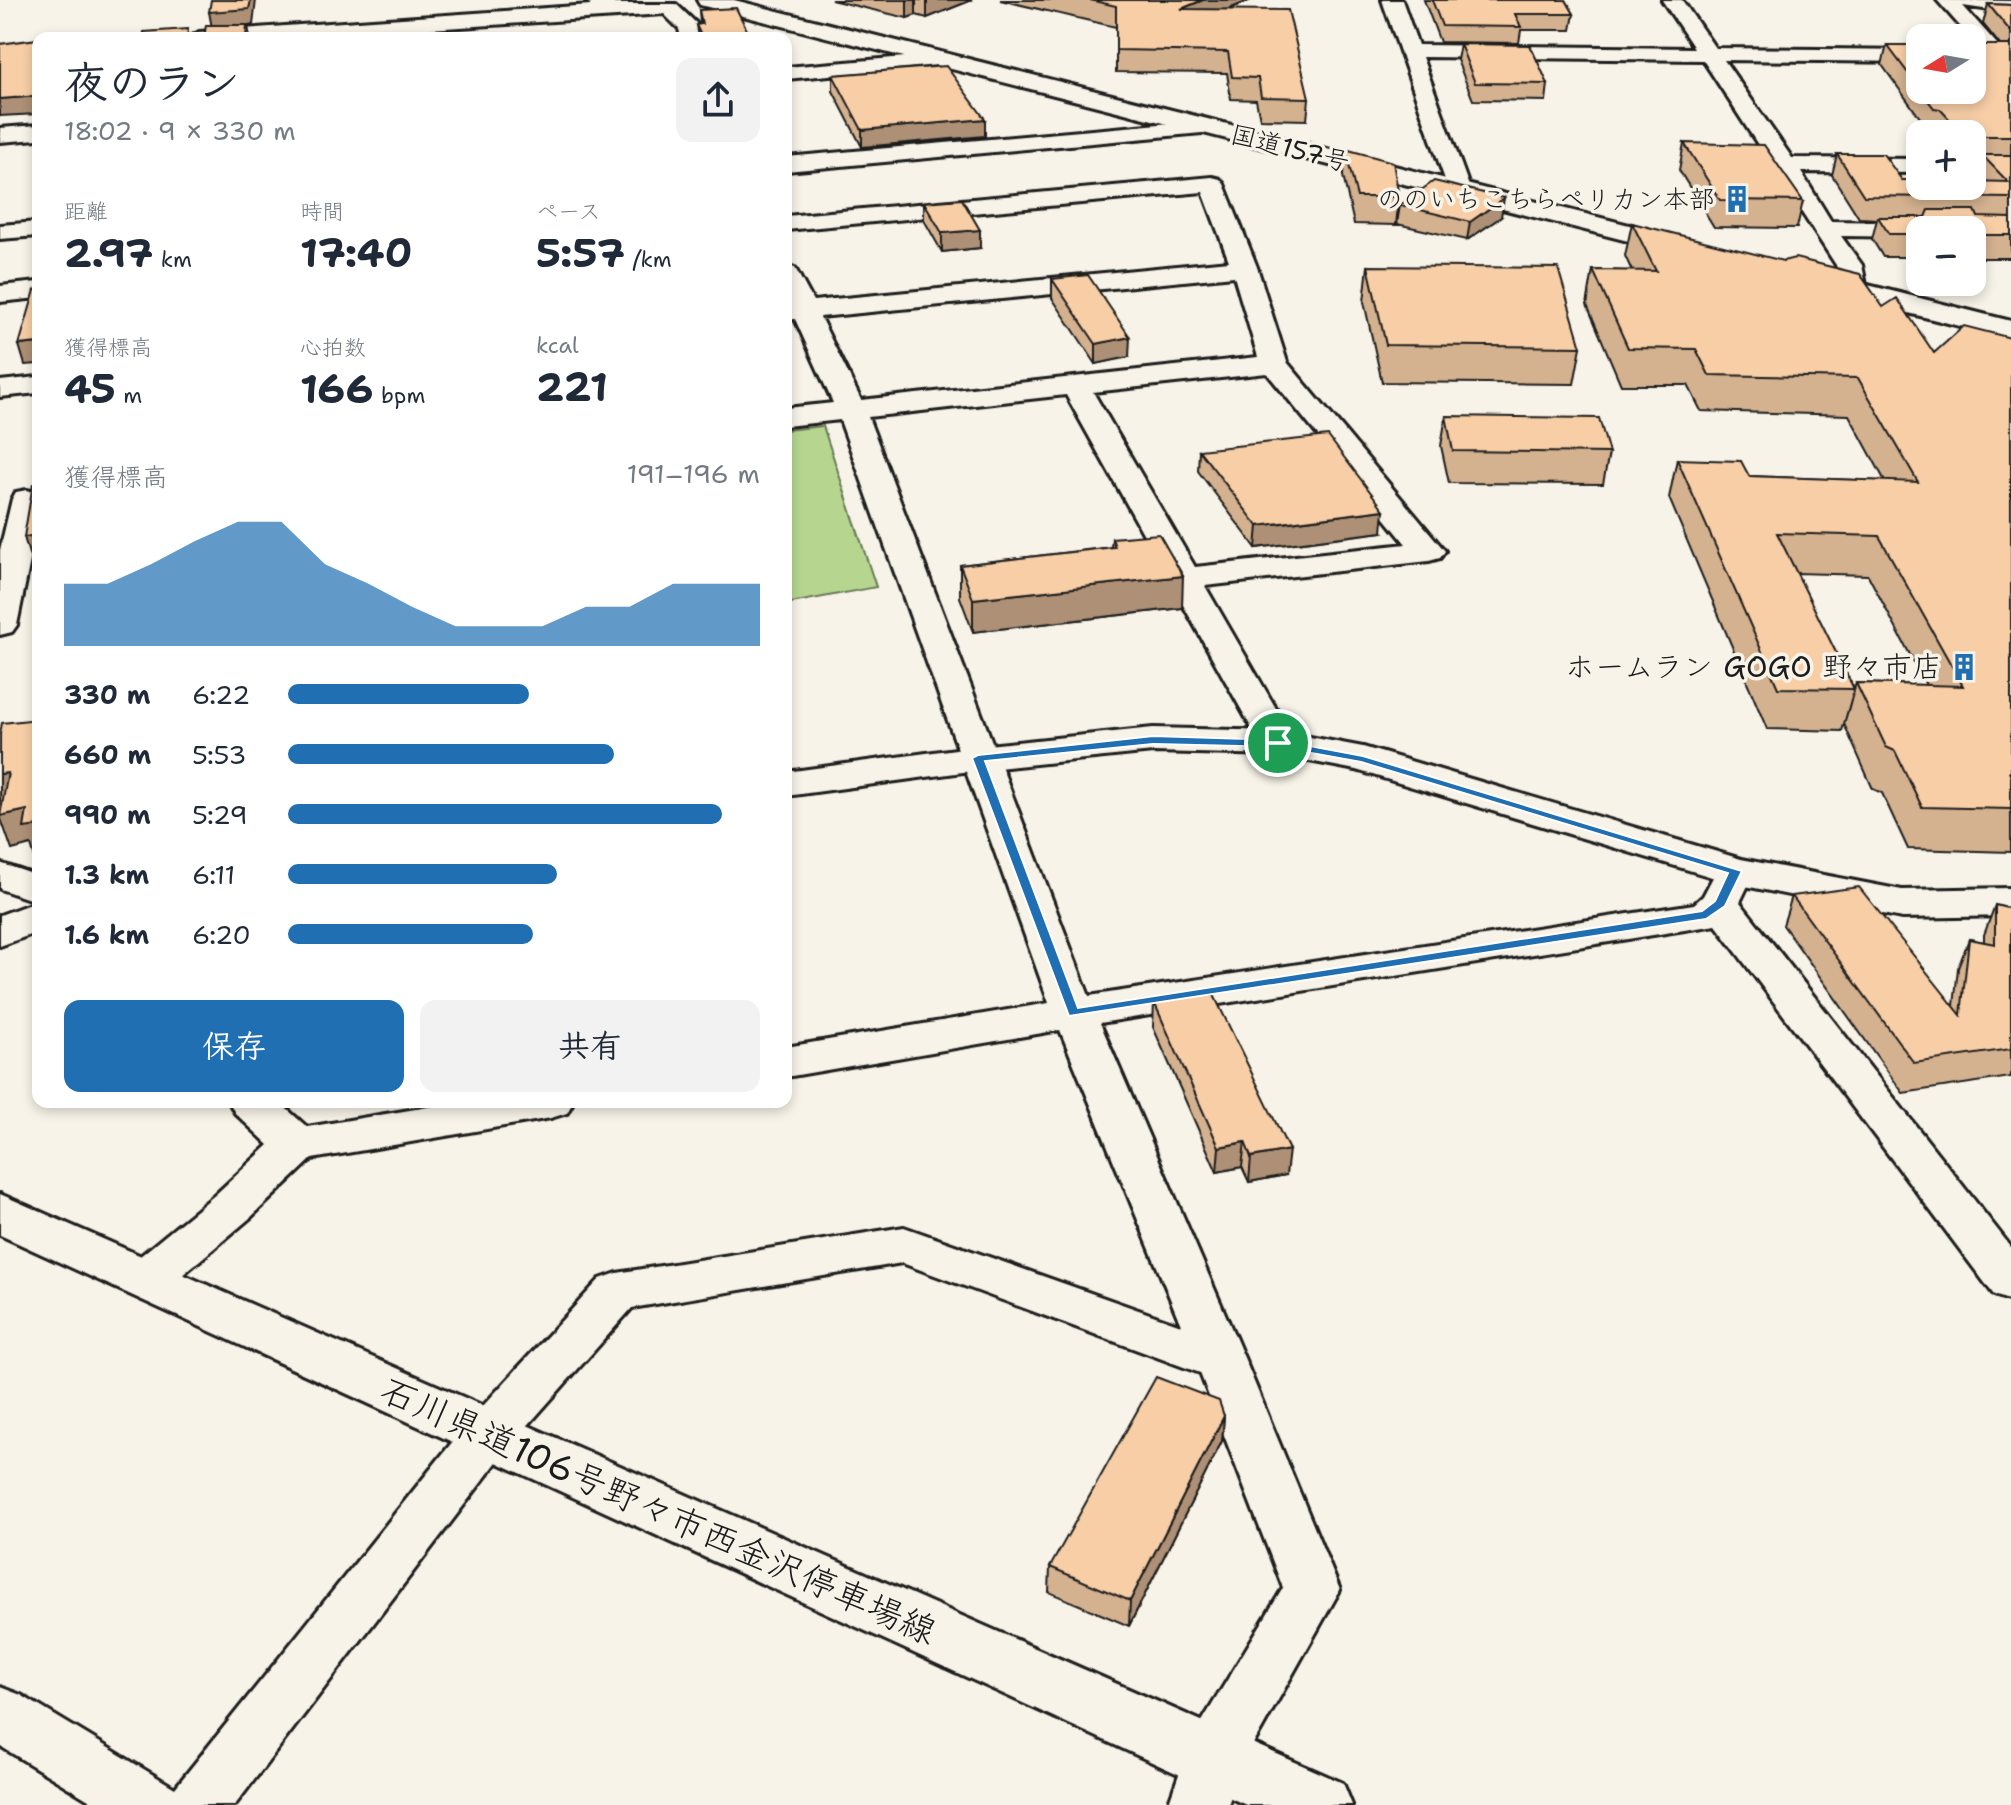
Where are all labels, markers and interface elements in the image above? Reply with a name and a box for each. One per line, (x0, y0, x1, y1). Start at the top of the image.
north arrow (1906, 24, 1986, 104)
map controls (1906, 24, 1986, 296)
text: 夜のラン (64, 53, 240, 112)
button: share (676, 58, 760, 142)
text: 18:02 · 9 × 330 m (64, 113, 296, 148)
street label: 国道157号 (1227, 116, 1353, 179)
button: + (1906, 120, 1986, 200)
place label: ののいちこちらペリカン本部 (1377, 181, 1715, 216)
building icon: ののいちこちらペリカン本部 (1722, 184, 1752, 214)
text: 距離 (64, 197, 108, 226)
text: 時間 (300, 197, 344, 226)
text: ペース (536, 197, 601, 226)
button: − (1906, 216, 1986, 296)
text: 2.97 (64, 226, 153, 280)
text: 17:40 (300, 226, 413, 280)
text: 5:57 (536, 226, 625, 280)
text: km (153, 245, 192, 274)
text: /km (625, 245, 672, 274)
text: kcal (536, 331, 579, 360)
text: 獲得標高 (64, 333, 152, 362)
text: 心拍数 (300, 333, 366, 362)
text: 221 (536, 360, 608, 414)
text: 45 (64, 362, 116, 416)
text: 166 (300, 362, 374, 416)
text: m (116, 381, 142, 410)
text: bpm (374, 381, 425, 410)
text: 191–196 m (627, 456, 760, 491)
text: 獲得標高 (64, 459, 168, 494)
place label: ホームラン GOGO 野々市店 (1565, 646, 1942, 687)
building icon: ホームラン GOGO 野々市店 (1949, 652, 1979, 682)
text: 330 m (64, 677, 151, 712)
text: 6:22 (192, 677, 250, 712)
pin (1244, 709, 1312, 777)
icon: arrive (1256, 721, 1300, 765)
text: 660 m (64, 737, 151, 772)
text: 5:53 (192, 737, 246, 772)
text: 990 m (64, 797, 151, 832)
text: 5:29 (192, 797, 248, 832)
text: 1.3 km (64, 857, 149, 892)
text: 6:11 (192, 857, 235, 892)
text: 1.6 km (64, 917, 149, 952)
text: 6:20 (192, 917, 251, 952)
button: 保存 (64, 1000, 404, 1092)
button: 共有 (420, 1000, 760, 1092)
street label: 石川県道106号野々市西金沢停車場線 (373, 1365, 945, 1656)

